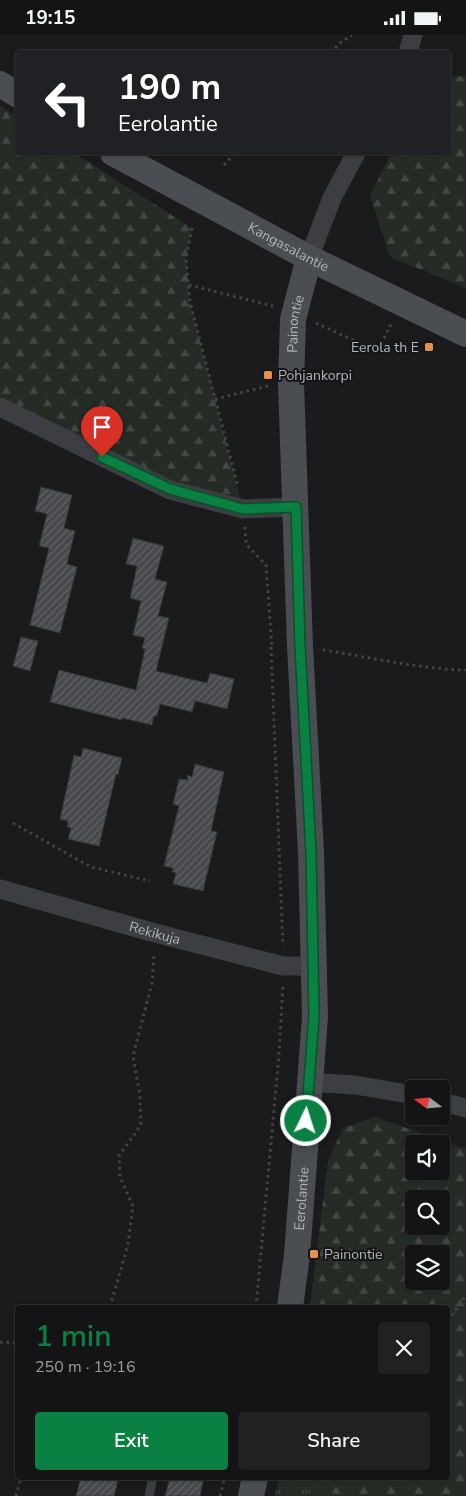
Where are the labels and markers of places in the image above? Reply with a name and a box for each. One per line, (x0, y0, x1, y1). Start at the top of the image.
place label: Eerola th E (351, 338, 419, 357)
marker: Eerola th E (423, 341, 435, 353)
place label: Pohjankorpi (278, 366, 352, 385)
marker: Pohjankorpi (262, 369, 274, 381)
pin (81, 406, 123, 457)
place label: Painontie (324, 1245, 382, 1264)
marker: Painontie (308, 1248, 320, 1260)

